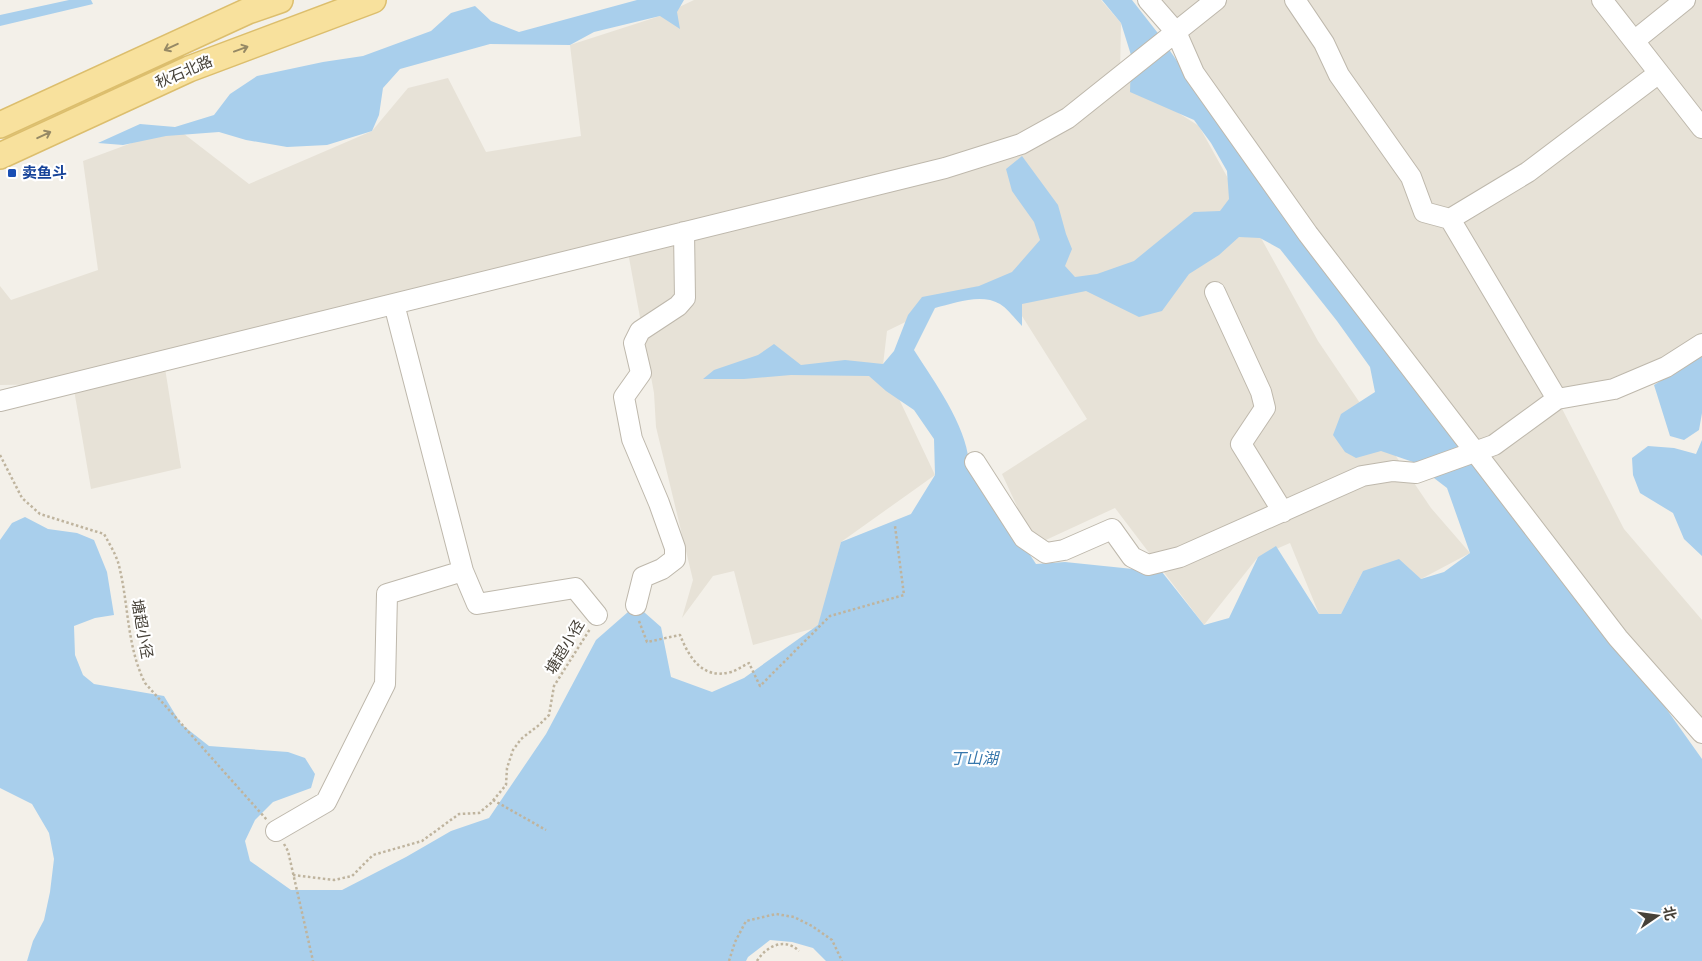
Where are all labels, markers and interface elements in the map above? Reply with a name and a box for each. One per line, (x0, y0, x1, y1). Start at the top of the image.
one-way arrow (164, 42, 179, 52)
one-way arrow (233, 44, 248, 53)
street label: 秋石北路 (153, 52, 215, 91)
one-way arrow (36, 130, 51, 140)
place label: 卖鱼斗 (22, 164, 67, 181)
marker: 卖鱼斗 (6, 167, 18, 179)
street label: 塘超小径 (129, 598, 156, 660)
street label: 塘超小径 (542, 617, 587, 677)
water label: 丁山湖 (950, 750, 1001, 767)
north arrow (1632, 891, 1682, 941)
text: 北 (1660, 904, 1679, 922)

